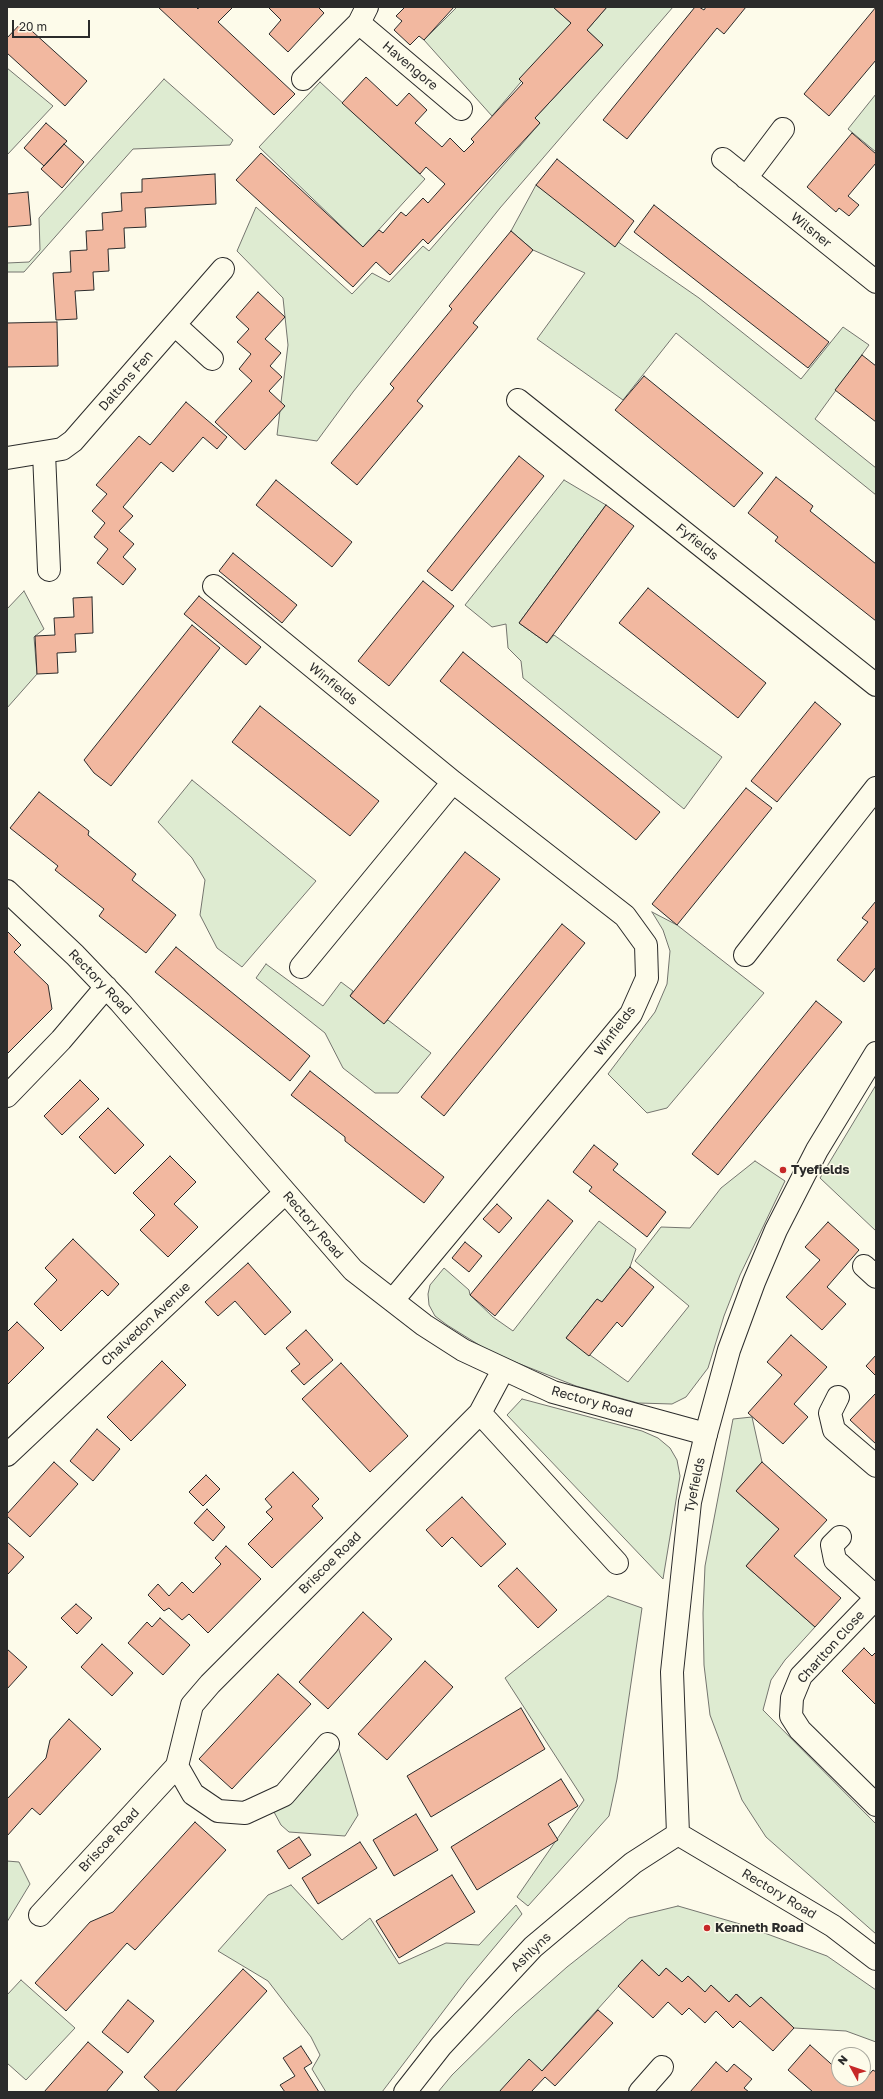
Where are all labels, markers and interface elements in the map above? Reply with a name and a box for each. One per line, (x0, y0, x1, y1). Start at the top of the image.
scale bar (14, 12, 92, 38)
text: 20 m (19, 19, 47, 34)
street label: Havengore (379, 38, 441, 94)
street label: Wilsner (788, 209, 834, 251)
street label: Daltons Fen (96, 348, 156, 414)
street label: Fyfields (673, 520, 721, 564)
street label: Winfields (305, 659, 361, 709)
street label: Rectory Road (65, 946, 135, 1018)
street label: Winfields (591, 1003, 639, 1059)
place label: Tyefields (791, 1162, 850, 1178)
marker: Tyefields (778, 1165, 788, 1175)
street label: Rectory Road (280, 1188, 346, 1262)
street label: Chalvedon Avenue (98, 1279, 194, 1369)
street label: Rectory Road (549, 1383, 635, 1421)
street label: Tyefields (682, 1456, 708, 1514)
street label: Briscoe Road (296, 1529, 364, 1597)
street label: Charlton Close (794, 1607, 868, 1687)
street label: Briscoe Road (75, 1805, 143, 1875)
street label: Rectory Road (739, 1866, 819, 1922)
place label: Kenneth Road (715, 1920, 804, 1936)
marker: Kenneth Road (702, 1923, 712, 1933)
street label: Ashlyns (508, 1929, 554, 1975)
north arrow (831, 2047, 871, 2087)
text: N (835, 2052, 850, 2067)

